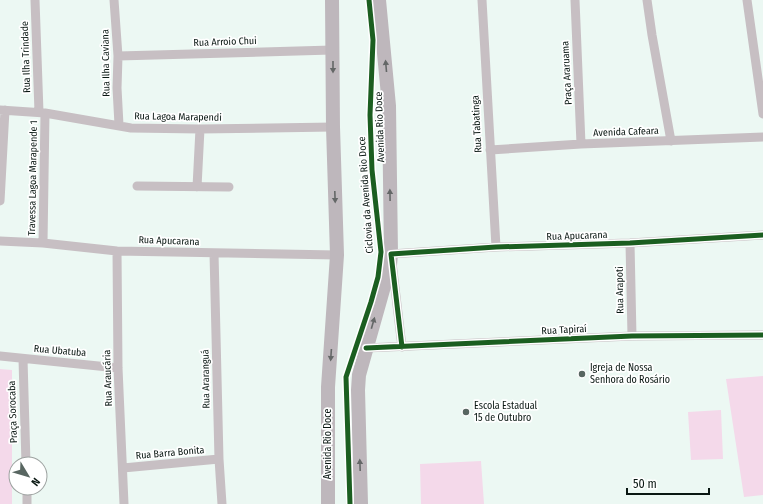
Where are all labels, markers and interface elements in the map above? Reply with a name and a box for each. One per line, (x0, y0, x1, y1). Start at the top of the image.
street label: Rua Ilha Trindade (19, 21, 33, 93)
street label: Rua Ilha Caviana (99, 29, 113, 97)
street label: Rua Arroio Chui (193, 35, 257, 49)
street label: Praça Araruama (559, 41, 575, 105)
one-way arrow (382, 60, 389, 72)
one-way arrow (330, 61, 336, 74)
street label: Avenida Rio Doce (373, 91, 387, 163)
street label: Rua Tabatinga (469, 95, 484, 153)
street label: Rua Lagoa Marapendi (134, 110, 222, 124)
street label: Travessa Lagoa Marapende 1 (26, 120, 40, 236)
street label: Avenida Cafeara (593, 125, 659, 139)
street label: Ciclovia da Avenida Rio Doce (356, 136, 376, 254)
one-way arrow (387, 189, 394, 201)
one-way arrow (332, 191, 338, 204)
street label: Rua Apucarana (546, 229, 608, 243)
street label: Rua Apucarana (138, 234, 200, 248)
street label: Rua Arapoti (614, 266, 626, 314)
one-way arrow (370, 317, 376, 329)
street label: Rua Tapiraí (541, 322, 587, 337)
street label: Rua Ubatuba (33, 343, 87, 359)
street label: Rua Araucária (101, 349, 115, 406)
street label: Rua Araranguá (199, 349, 213, 409)
one-way arrow (328, 349, 335, 361)
place label: Igreja de Nossa Senhora do Rosário (590, 362, 670, 386)
marker: Igreja de Nossa Senhora do Rosário (577, 369, 587, 379)
street label: Praça Sorocaba (6, 380, 20, 443)
place label: Escola Estadual 15 de Outubro (474, 400, 537, 424)
marker: Escola Estadual 15 de Outubro (461, 407, 471, 417)
street label: Avenida Rio Doce (322, 409, 334, 479)
street label: Rua Barra Bonita (135, 444, 205, 462)
north arrow (8, 456, 48, 496)
one-way arrow (357, 458, 363, 471)
scale bar (627, 470, 709, 496)
text: N (28, 475, 43, 488)
text: 50 m (633, 477, 657, 491)

